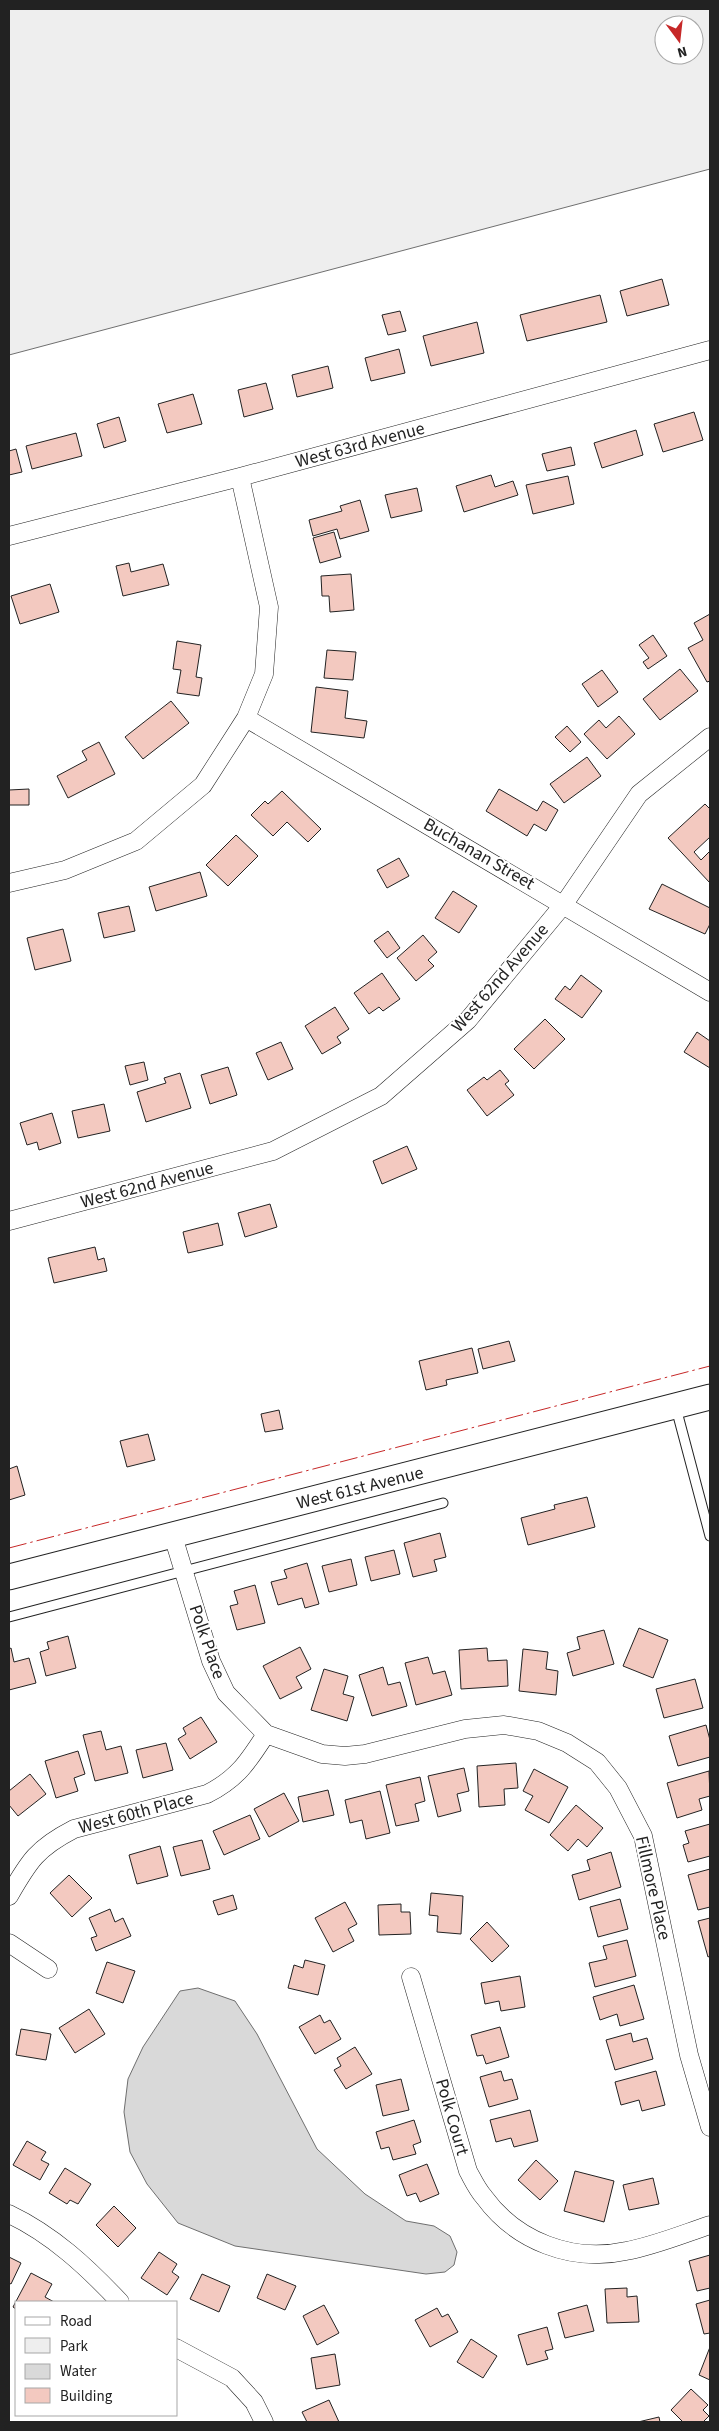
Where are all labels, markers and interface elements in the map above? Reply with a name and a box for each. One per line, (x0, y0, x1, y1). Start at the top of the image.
north arrow (654, 15, 704, 65)
text: N (675, 41, 689, 62)
street label: West 63rd Avenue (293, 416, 428, 474)
street label: Buchanan Street (419, 812, 539, 896)
street label: West 62nd Avenue (446, 918, 554, 1038)
street label: West 62nd Avenue (78, 1155, 216, 1215)
street label: West 61st Avenue (294, 1460, 426, 1516)
street label: Polk Place (183, 1601, 231, 1683)
street label: West 60th Place (76, 1786, 196, 1840)
street label: Fillmore Place (629, 1833, 677, 1943)
street label: Polk Court (429, 2076, 475, 2158)
legend (15, 2301, 178, 2416)
text: Road (60, 2311, 92, 2332)
text: Park (60, 2336, 89, 2357)
text: Water (60, 2361, 97, 2382)
text: Building (60, 2386, 113, 2407)

